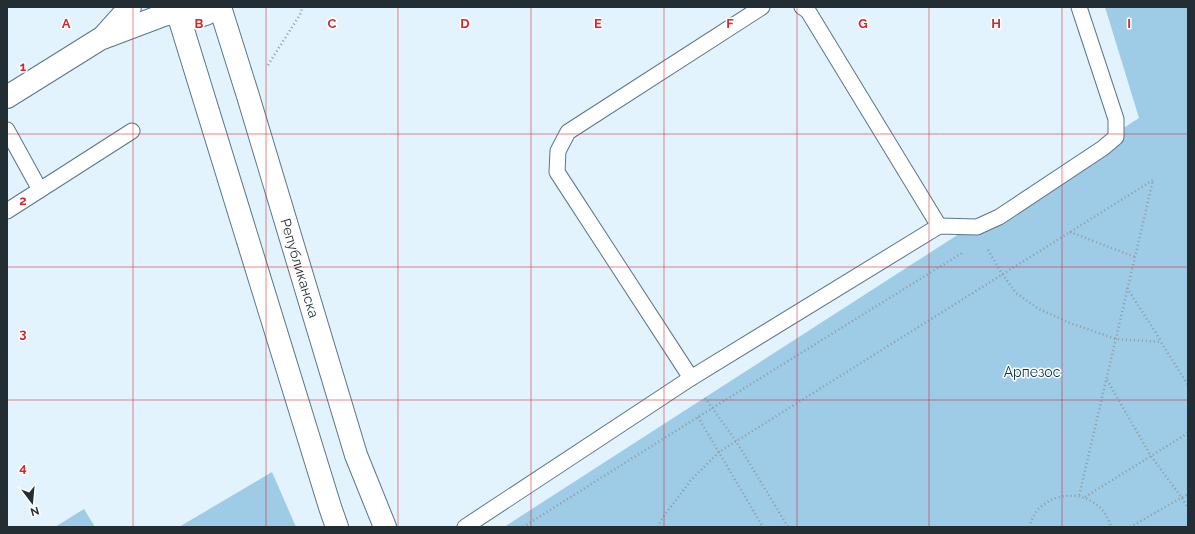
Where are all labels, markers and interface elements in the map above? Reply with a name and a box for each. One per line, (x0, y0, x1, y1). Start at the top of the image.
text: A (62, 16, 71, 31)
text: B (195, 16, 204, 31)
text: C (328, 16, 337, 31)
text: D (460, 16, 470, 31)
text: E (594, 16, 602, 31)
text: F (726, 16, 734, 31)
text: G (858, 16, 868, 31)
text: H (991, 16, 1001, 31)
text: I (1127, 16, 1131, 31)
text: 1 (20, 59, 27, 74)
text: 2 (19, 193, 27, 208)
street label: Републиканска (277, 216, 322, 320)
text: 3 (19, 326, 27, 341)
park label: Арпезос (1004, 364, 1061, 380)
text: 4 (19, 460, 27, 475)
north arrow (12, 482, 52, 522)
text: N (29, 504, 40, 519)

